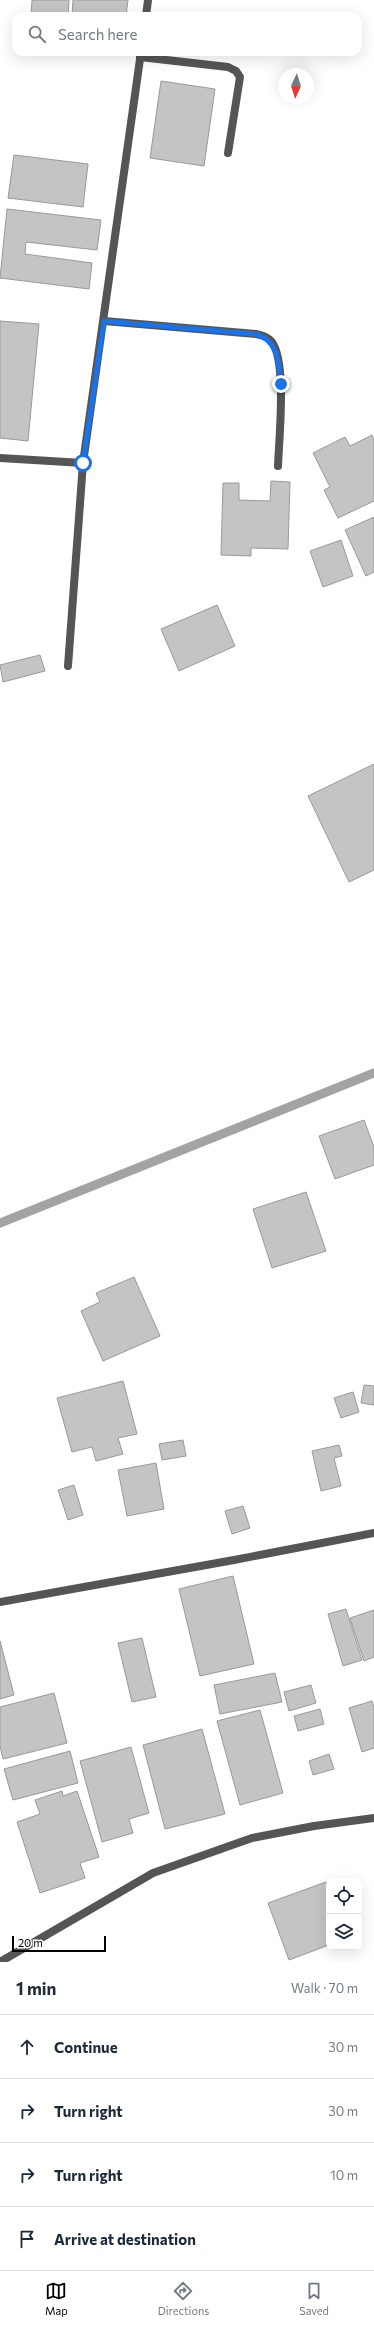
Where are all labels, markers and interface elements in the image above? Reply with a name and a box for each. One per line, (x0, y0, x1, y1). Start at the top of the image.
search box (12, 12, 362, 56)
icon: search (26, 23, 48, 45)
text: Search here (58, 25, 137, 43)
north arrow (278, 68, 314, 104)
route end (272, 375, 290, 393)
route start (74, 454, 92, 472)
map controls (326, 1878, 362, 1950)
button: locate (326, 1878, 362, 1914)
button: layers (326, 1914, 362, 1950)
scale bar (12, 1934, 106, 1953)
text: 20 m (18, 1936, 43, 1949)
text: 1 min (16, 1978, 56, 1999)
text: Walk · 70 m (291, 1980, 358, 1996)
icon: ahead (16, 2036, 38, 2058)
text: Continue (54, 2038, 118, 2056)
text: 30 m (328, 2039, 358, 2055)
icon: right (16, 2100, 38, 2122)
text: Turn right (54, 2102, 123, 2120)
text: 30 m (328, 2103, 358, 2119)
icon: right (16, 2164, 38, 2186)
text: Turn right (54, 2166, 123, 2184)
text: 10 m (330, 2167, 358, 2183)
icon: arrive (16, 2228, 38, 2250)
text: Arrive at destination (54, 2230, 196, 2248)
tab: Map (45, 2280, 68, 2317)
tab: Directions (158, 2280, 209, 2317)
tab: Saved (299, 2280, 329, 2317)

